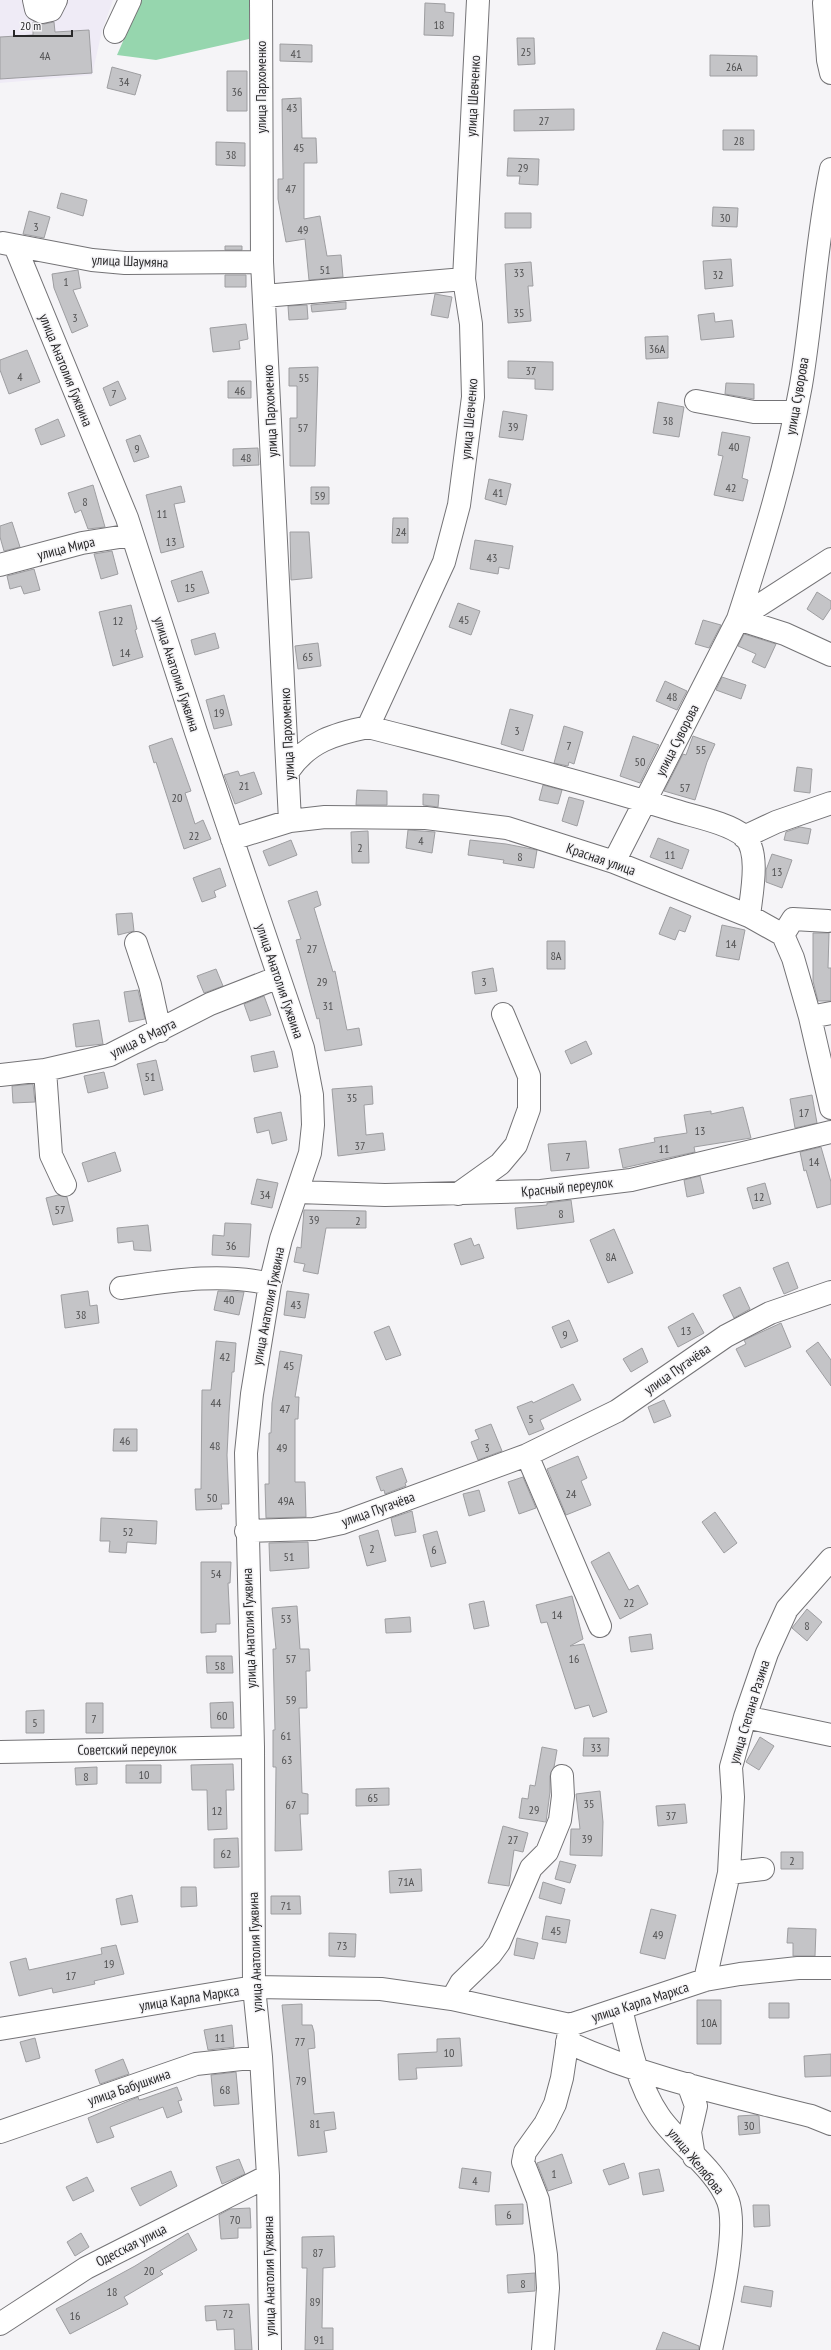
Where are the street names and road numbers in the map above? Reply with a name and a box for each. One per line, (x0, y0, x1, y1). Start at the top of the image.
street label: улица Пархоменко (252, 41, 270, 133)
street label: улица Шевченко (462, 55, 484, 137)
street label: улица Шаумяна (91, 251, 169, 271)
street label: улица Анатолия Гужвина (35, 311, 97, 429)
street label: улица Суворова (781, 356, 813, 436)
street label: улица Пархоменко (259, 364, 281, 458)
street label: улица Шевченко (456, 378, 482, 460)
street label: улица Мира (35, 532, 97, 564)
street label: улица Анатолия Гужвина (150, 614, 204, 734)
street label: улица Пархоменко (276, 687, 298, 781)
street label: улица Суворова (651, 701, 703, 779)
street label: Красная улица (564, 839, 638, 879)
street label: улица Анатолия Гужвина (252, 921, 308, 1041)
street label: улица 8 Марта (107, 1014, 179, 1062)
street label: Красный переулок (520, 1173, 614, 1201)
street label: улица Анатолия Гужвина (248, 1245, 288, 1367)
street label: улица Пугачёва (640, 1340, 714, 1398)
street label: улица Пугачёва (339, 1487, 417, 1531)
street label: улица Анатолия Гужвина (238, 1568, 260, 1688)
street label: улица Степана Разина (725, 1658, 773, 1766)
street label: Советский переулок (77, 1739, 177, 1759)
street label: улица Анатолия Гужвина (244, 1892, 266, 2012)
street label: улица Карла Маркса (589, 1978, 691, 2026)
street label: улица Карла Маркса (138, 1981, 240, 2015)
street label: улица Бабушкина (85, 2064, 173, 2110)
street label: улица Желябова (664, 2124, 728, 2198)
street label: улица Анатолия Гужвина (259, 2216, 279, 2336)
street label: Одесская улица (93, 2220, 169, 2270)

